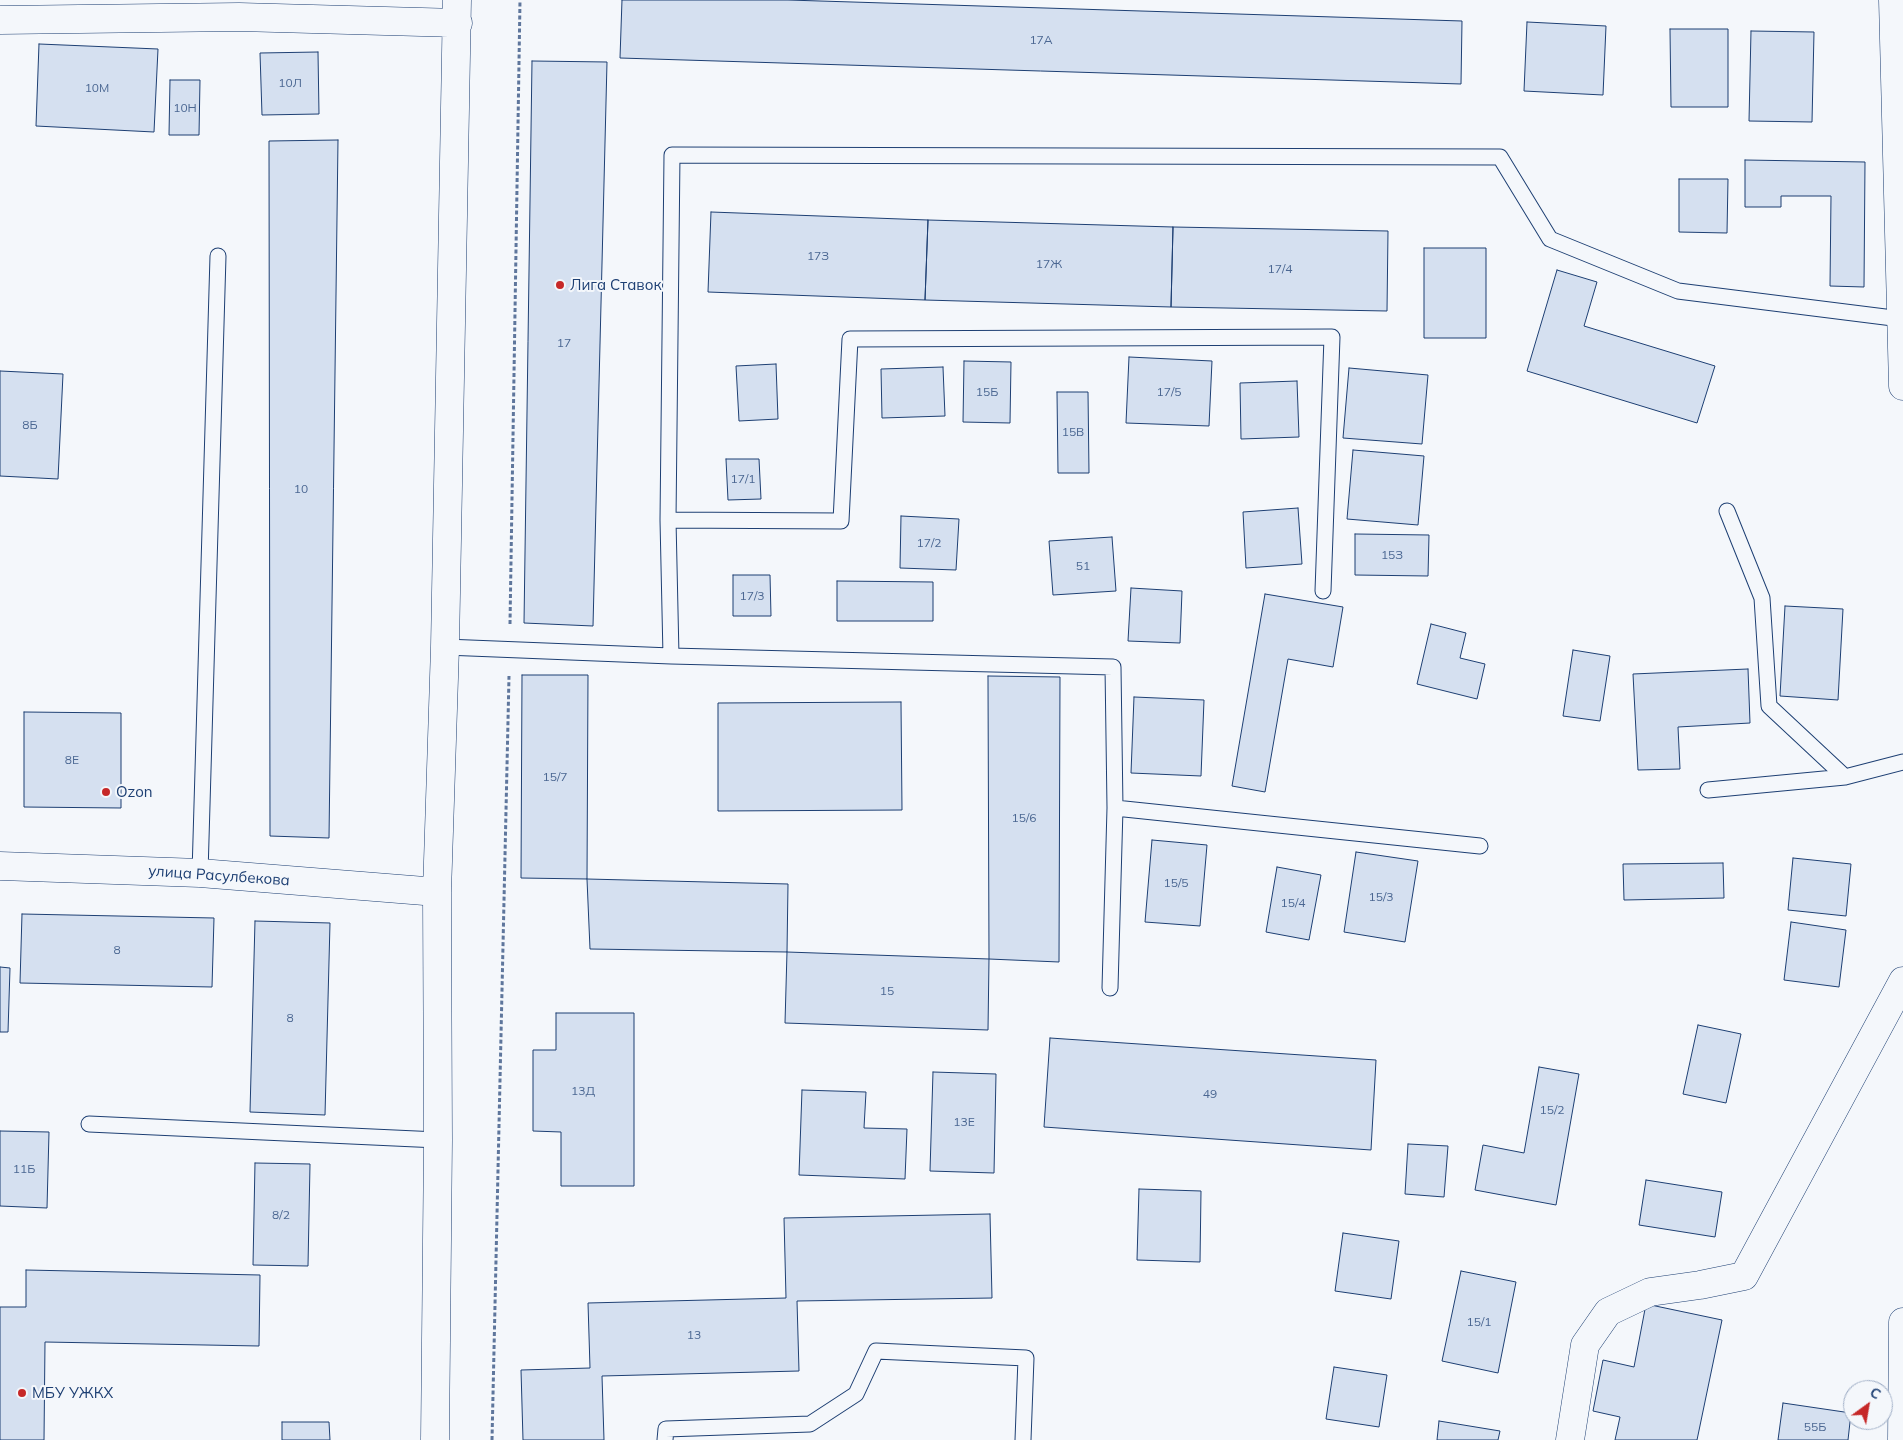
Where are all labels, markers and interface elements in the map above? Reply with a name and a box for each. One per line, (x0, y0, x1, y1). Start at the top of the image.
house number: 17А (1029, 33, 1053, 47)
house number: 10Л (278, 76, 302, 90)
house number: 10М (85, 81, 109, 95)
house number: 10Н (173, 101, 197, 115)
house number: 17З (807, 249, 829, 263)
house number: 17Ж (1036, 257, 1062, 271)
house number: 17/4 (1267, 262, 1293, 276)
place label: Лига Ставок (570, 276, 661, 294)
marker: Лига Ставок (554, 279, 566, 291)
house number: 17 (557, 336, 571, 350)
house number: 15Б (976, 385, 998, 399)
house number: 17/5 (1156, 385, 1182, 399)
house number: 8Б (22, 418, 38, 432)
house number: 15В (1062, 425, 1084, 439)
house number: 17/1 (730, 472, 756, 486)
house number: 10 (294, 482, 308, 496)
house number: 17/2 (916, 536, 942, 550)
house number: 15З (1381, 548, 1403, 562)
house number: 51 (1076, 559, 1090, 573)
house number: 17/3 (739, 589, 765, 603)
house number: 8Е (65, 753, 79, 767)
house number: 15/7 (542, 770, 568, 784)
place label: Ozon (116, 783, 153, 801)
marker: Ozon (100, 786, 112, 798)
house number: 15/6 (1011, 811, 1037, 825)
street label: улица Расулбекова (148, 862, 290, 890)
house number: 15/5 (1163, 876, 1189, 890)
house number: 15/3 (1368, 890, 1394, 904)
house number: 15/4 (1280, 896, 1306, 910)
house number: 8 (113, 943, 121, 957)
house number: 15 (880, 984, 894, 998)
house number: 8 (286, 1011, 294, 1025)
house number: 13Д (571, 1084, 595, 1098)
house number: 49 (1203, 1087, 1217, 1101)
house number: 15/2 (1539, 1103, 1565, 1117)
house number: 13Е (953, 1115, 975, 1129)
house number: 11Б (13, 1162, 35, 1176)
house number: 8/2 (272, 1208, 290, 1222)
house number: 15/1 (1466, 1315, 1492, 1329)
house number: 13 (687, 1328, 701, 1342)
north arrow (1843, 1380, 1893, 1430)
text: С (1867, 1383, 1884, 1403)
place label: МБУ УЖКХ (32, 1384, 113, 1402)
marker: МБУ УЖКХ (16, 1387, 28, 1399)
house number: 55Б (1804, 1420, 1826, 1434)

